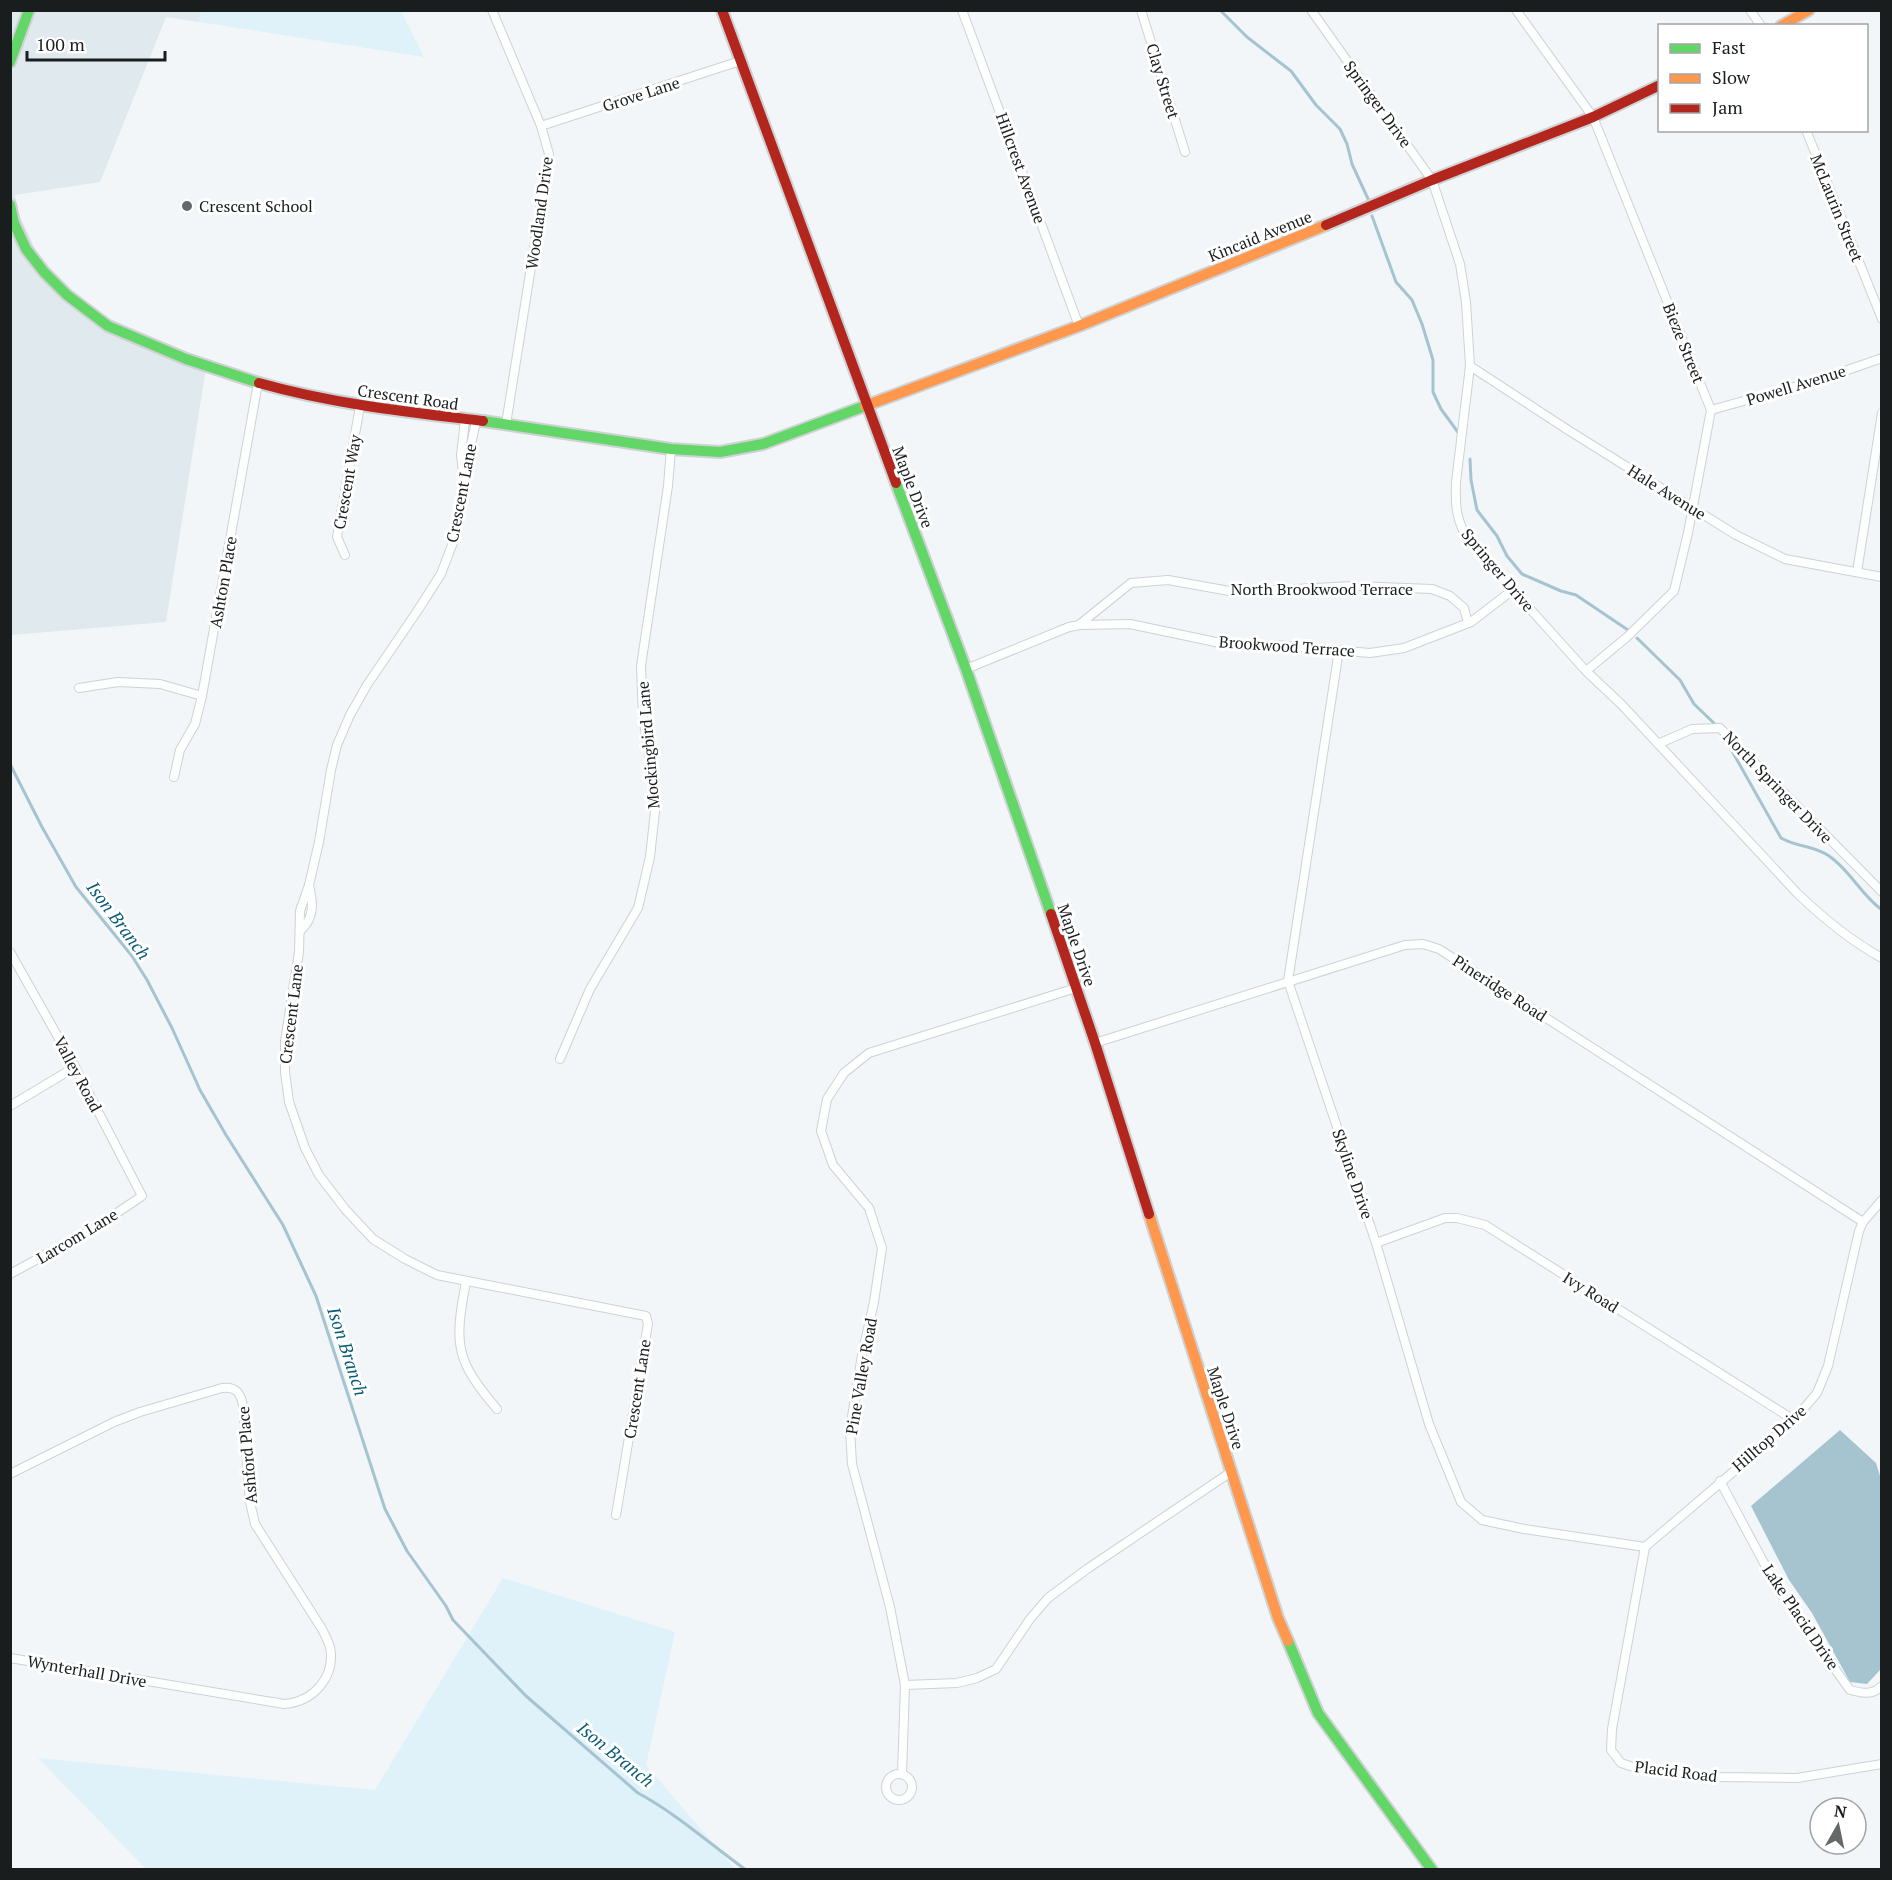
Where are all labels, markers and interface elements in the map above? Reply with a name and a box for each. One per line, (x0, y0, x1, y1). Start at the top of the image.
scale bar (27, 24, 165, 62)
legend (1658, 24, 1868, 132)
text: 100 m (36, 32, 85, 56)
text: Fast (1712, 35, 1746, 59)
street label: Clay Street (1141, 41, 1185, 122)
street label: Springer Drive (1339, 56, 1417, 152)
text: Slow (1712, 65, 1751, 89)
street label: Grove Lane (600, 71, 682, 117)
text: Jam (1712, 95, 1743, 119)
street label: Hillcrest Avenue (991, 109, 1051, 227)
street label: McLaurin Street (1805, 151, 1869, 265)
street label: Woodland Drive (520, 155, 558, 271)
place label: Crescent School (199, 195, 313, 217)
marker: Crescent School (180, 199, 194, 213)
street label: Kincaid Avenue (1205, 205, 1315, 267)
street label: Bieze Street (1658, 300, 1710, 386)
street label: Powell Avenue (1744, 359, 1848, 411)
street label: Crescent Road (356, 379, 460, 415)
street label: Crescent Way (328, 432, 366, 531)
street label: Crescent Lane (441, 442, 481, 544)
street label: Maple Drive (887, 443, 939, 531)
street label: Hale Avenue (1624, 459, 1710, 525)
street label: Springer Drive (1457, 524, 1539, 616)
street label: Ashton Place (204, 534, 242, 630)
street label: North Brookwood Terrace (1231, 578, 1413, 600)
street label: Brookwood Terrace (1218, 630, 1356, 662)
street label: Mockingbird Lane (631, 680, 665, 810)
street label: North Springer Drive (1718, 726, 1838, 848)
water label: Ison Branch (81, 875, 156, 964)
street label: Maple Drive (1053, 901, 1101, 989)
street label: Pineridge Road (1449, 949, 1551, 1027)
street label: Crescent Lane (274, 963, 308, 1065)
street label: Valley Road (49, 1032, 107, 1116)
street label: Skyline Drive (1327, 1126, 1379, 1222)
street label: Larcom Lane (32, 1203, 122, 1269)
street label: Ivy Road (1559, 1266, 1623, 1318)
water label: Ison Branch (322, 1303, 374, 1398)
street label: Pine Valley Road (840, 1316, 882, 1436)
street label: Crescent Lane (618, 1338, 656, 1440)
street label: Maple Drive (1202, 1364, 1250, 1452)
street label: Hilltop Drive (1727, 1400, 1811, 1476)
street label: Ashford Place (232, 1405, 262, 1505)
street label: Lake Placid Drive (1758, 1560, 1844, 1674)
street label: Wynterhall Drive (26, 1650, 148, 1692)
water label: Ison Branch (572, 1715, 659, 1792)
street label: Placid Road (1633, 1755, 1719, 1787)
north arrow (1808, 1796, 1868, 1856)
text: N (1833, 1799, 1848, 1823)

